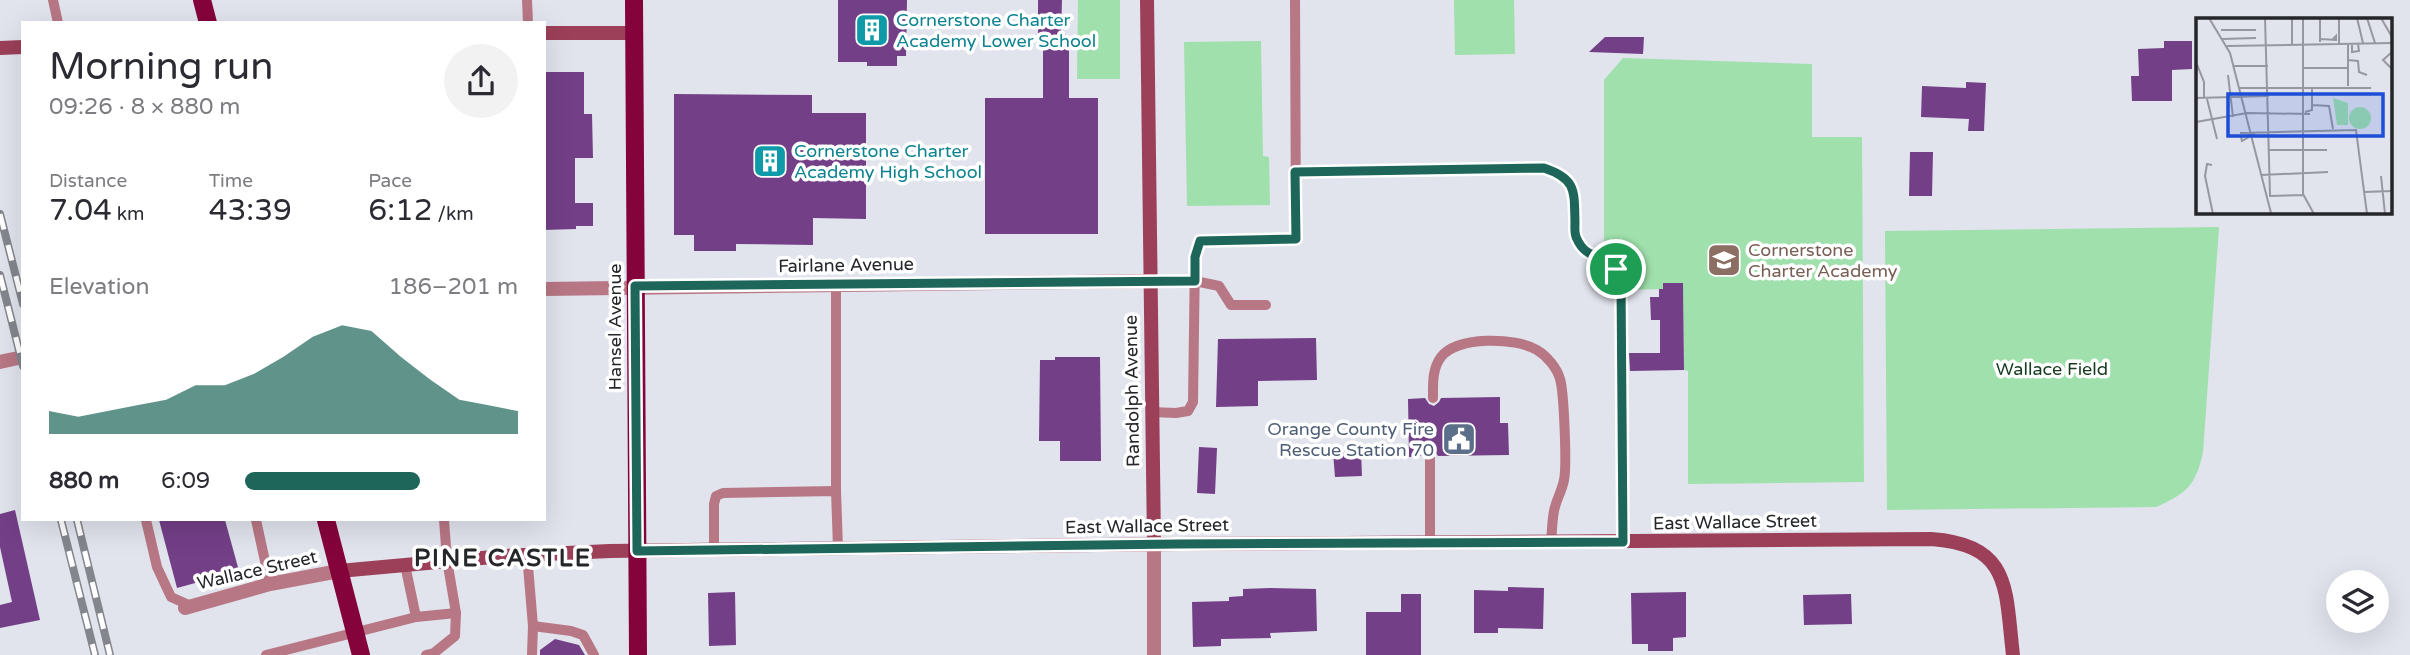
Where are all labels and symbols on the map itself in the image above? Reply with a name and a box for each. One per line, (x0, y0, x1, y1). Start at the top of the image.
place label: Cornerstone Charter Academy Lower School (896, 9, 1096, 52)
building icon: Cornerstone Charter Academy Lower School (853, 11, 891, 49)
inset map (2196, 18, 2392, 214)
place label: Cornerstone Charter Academy High School (794, 140, 982, 183)
building icon: Cornerstone Charter Academy High School (751, 142, 789, 180)
pin (1586, 239, 1646, 299)
place label: Cornerstone Charter Academy (1748, 239, 1898, 282)
school or university icon: Cornerstone Charter Academy (1705, 241, 1743, 279)
street label: Fairlane Avenue (778, 253, 914, 277)
street label: Hansel Avenue (604, 263, 626, 391)
street label: Randolph Avenue (1120, 315, 1144, 467)
park label: Wallace Field (1996, 358, 2108, 380)
place label: Orange County Fire Rescue Station 70 (1267, 418, 1434, 461)
public building icon: Orange County Fire Rescue Station 70 (1440, 420, 1478, 458)
street label: East Wallace Street (1653, 510, 1817, 534)
street label: East Wallace Street (1065, 514, 1229, 538)
district label: PINE CASTLE (414, 544, 592, 573)
street label: Wallace Street (195, 545, 319, 594)

